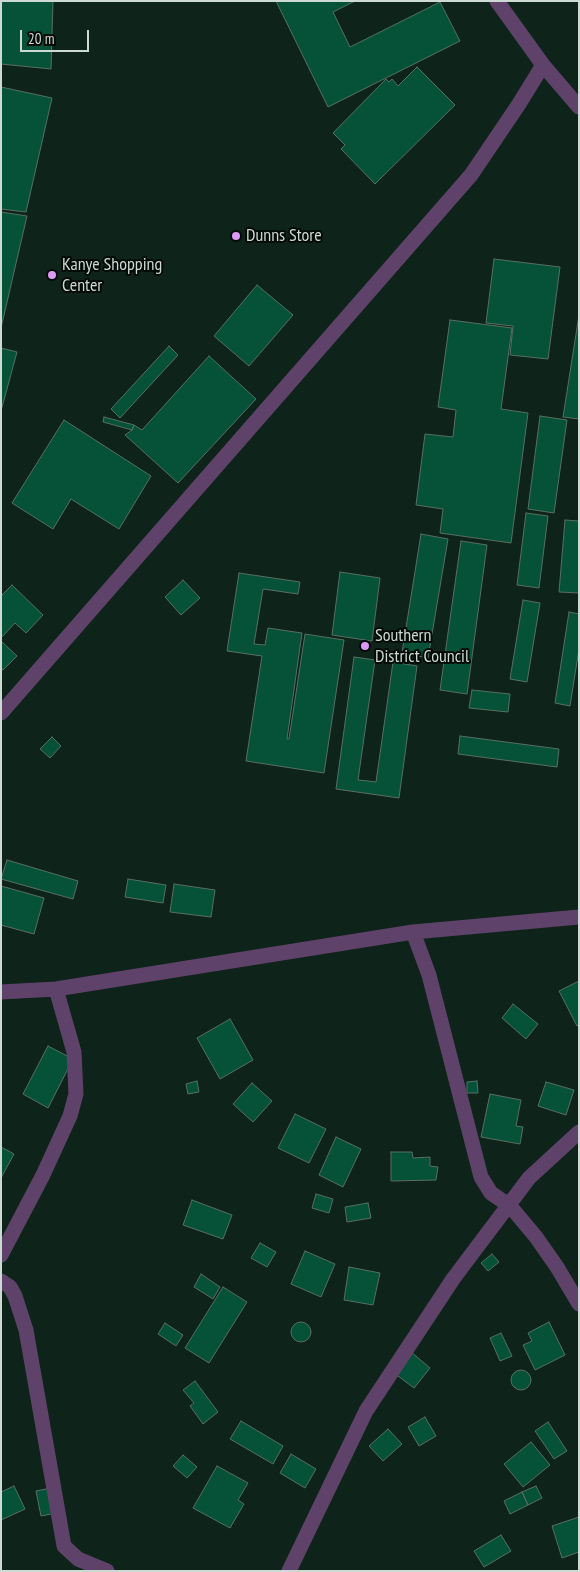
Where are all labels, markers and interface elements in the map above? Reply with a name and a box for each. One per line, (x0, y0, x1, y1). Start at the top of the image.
scale bar (22, 20, 91, 52)
text: 20 m (28, 29, 54, 48)
place label: Dunns Store (246, 225, 322, 247)
marker: Dunns Store (230, 230, 242, 242)
place label: Kanye Shopping Center (62, 254, 162, 296)
marker: Kanye Shopping Center (46, 269, 58, 281)
place label: Southern District Council (375, 625, 469, 668)
marker: Southern District Council (359, 640, 371, 652)

